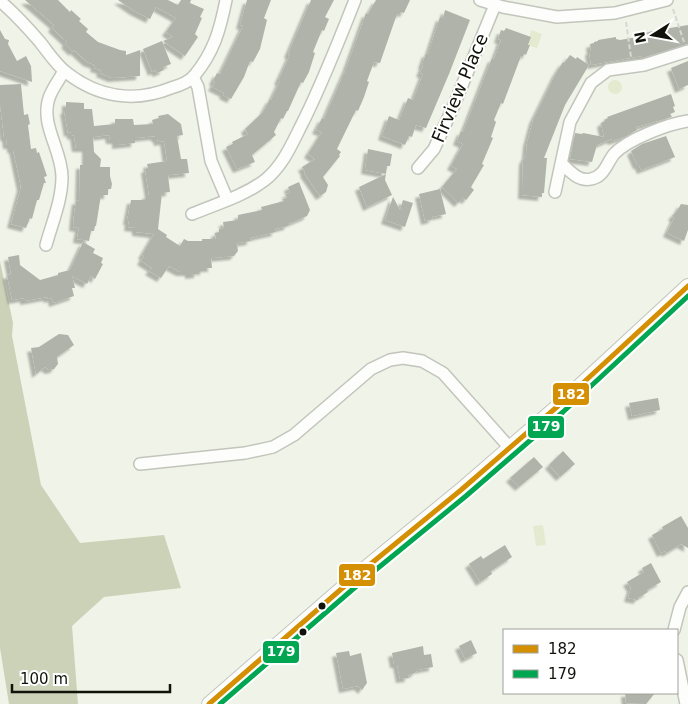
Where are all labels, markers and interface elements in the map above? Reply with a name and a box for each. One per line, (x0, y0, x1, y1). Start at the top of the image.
north arrow (628, 10, 678, 60)
street label: Firview Place (427, 30, 492, 146)
text: N (631, 30, 649, 45)
line badge: 182 (552, 382, 590, 406)
text: 182 (556, 386, 586, 402)
line badge: 179 (527, 415, 565, 439)
text: 179 (531, 418, 561, 434)
line badge: 182 (338, 563, 376, 587)
text: 182 (342, 567, 372, 583)
unlabelled marker (317, 601, 327, 611)
unlabelled marker (298, 627, 308, 637)
legend (503, 629, 678, 694)
line badge: 179 (262, 640, 300, 664)
text: 182 (548, 640, 577, 658)
text: 179 (266, 643, 296, 659)
scale bar (12, 662, 170, 694)
text: 179 (548, 665, 577, 683)
text: 100 m (20, 670, 68, 688)

